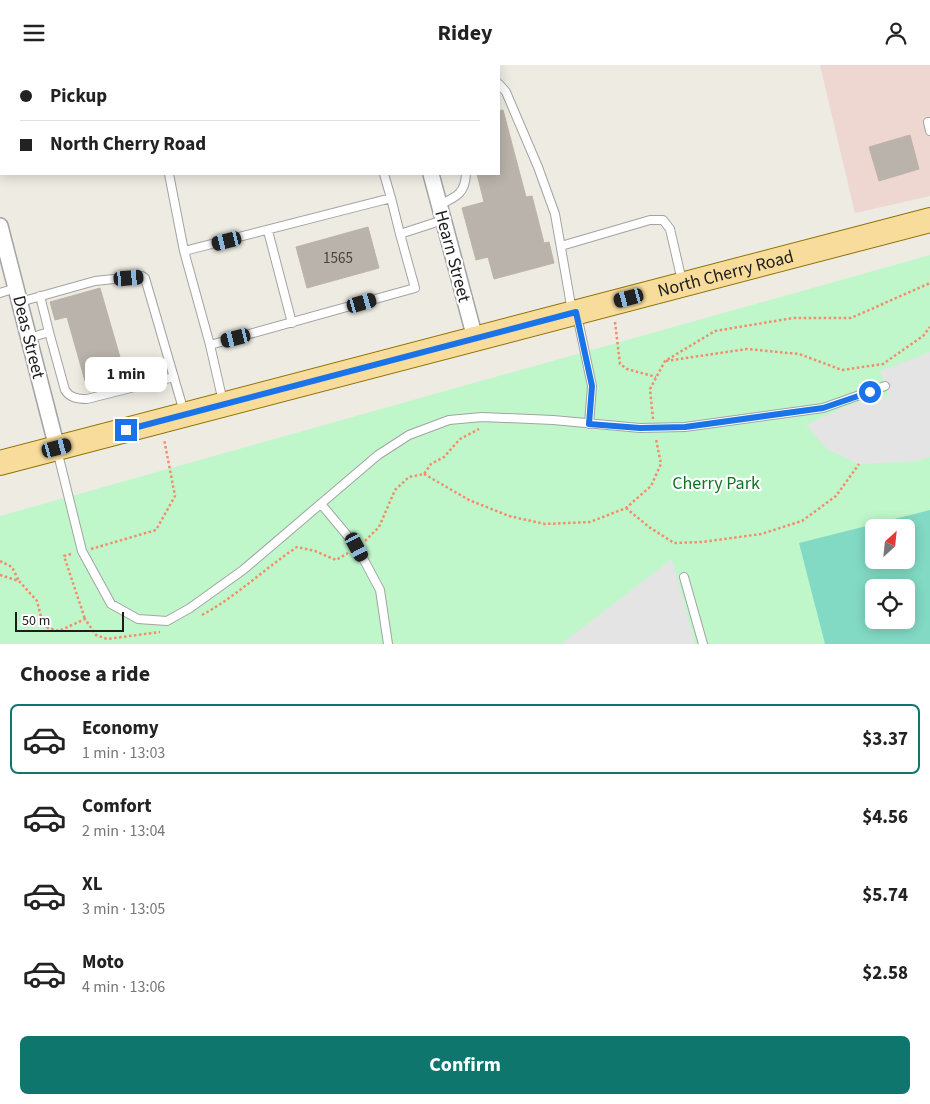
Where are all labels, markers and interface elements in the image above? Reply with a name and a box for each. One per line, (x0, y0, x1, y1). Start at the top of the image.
text: Ridey (438, 17, 492, 49)
icon: menu (20, 19, 48, 47)
icon: person (882, 19, 910, 47)
text: Pickup (50, 83, 107, 110)
text: North Cherry Road (50, 131, 206, 158)
street label: Hearn Street (428, 207, 477, 305)
car (210, 230, 243, 252)
street label: North Cherry Road (655, 244, 797, 304)
house number: 1565 (323, 248, 353, 269)
car (113, 269, 144, 287)
car (612, 287, 645, 309)
car (345, 292, 378, 314)
street label: Deas Street (6, 293, 51, 381)
car (219, 327, 252, 349)
callout: 1 min (85, 357, 167, 393)
text: 1 min (107, 363, 145, 385)
route start (859, 381, 881, 403)
route end (115, 419, 137, 441)
car (40, 437, 73, 459)
park label: Cherry Park (672, 471, 760, 496)
north arrow (865, 519, 915, 569)
map controls (865, 519, 915, 629)
car (343, 530, 370, 564)
button: locate (865, 579, 915, 629)
scale bar (15, 609, 124, 632)
text: 50 m (22, 611, 50, 631)
text: Choose a ride (20, 658, 150, 690)
text: Economy (82, 715, 159, 742)
icon: car (22, 717, 67, 762)
text: $3.37 (862, 726, 908, 753)
text: 1 min · 13:03 (82, 742, 165, 764)
text: Comfort (82, 793, 152, 820)
icon: car (22, 795, 67, 840)
text: $4.56 (862, 804, 908, 831)
text: 2 min · 13:04 (82, 820, 165, 842)
text: XL (82, 871, 103, 898)
icon: car (22, 873, 67, 918)
text: $5.74 (862, 882, 908, 909)
text: 3 min · 13:05 (82, 898, 165, 920)
text: Moto (82, 949, 124, 976)
icon: car (22, 951, 67, 996)
text: $2.58 (862, 960, 908, 987)
text: 4 min · 13:06 (82, 976, 165, 998)
button: Confirm (20, 1036, 910, 1094)

